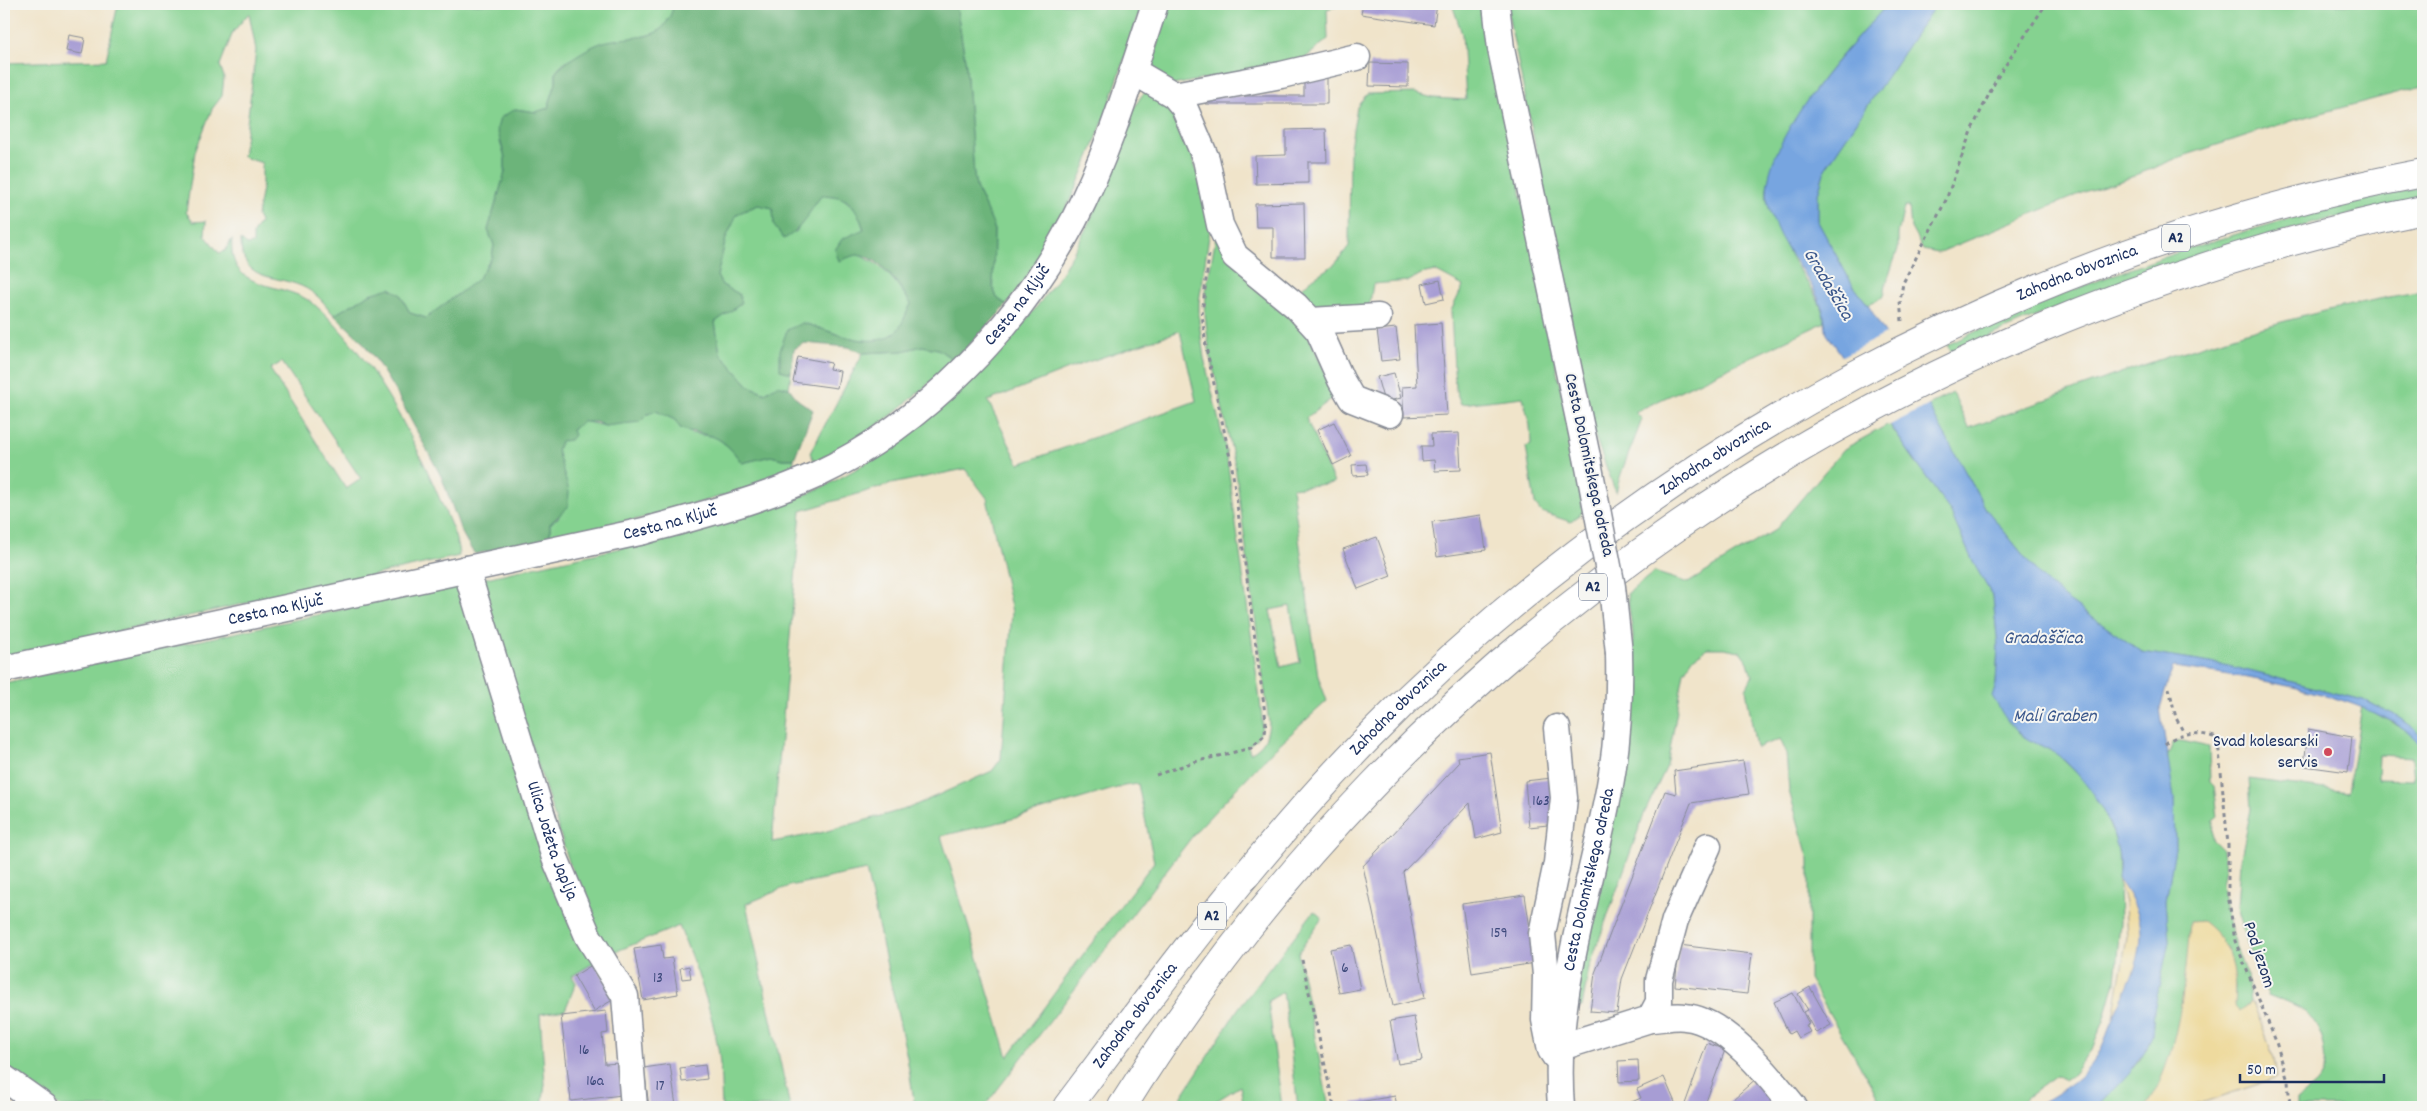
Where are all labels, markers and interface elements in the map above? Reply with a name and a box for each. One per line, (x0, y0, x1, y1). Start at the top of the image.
road number: A2 (2162, 224, 2190, 252)
street label: Zahodna obvoznica (2013, 238, 2142, 308)
water label: Gradaščica (1795, 244, 1860, 327)
street label: Cesta na Ključ (979, 260, 1057, 352)
street label: Cesta Dolomitskega odreda (1556, 371, 1620, 559)
street label: Zahodna obvoznica (1655, 412, 1776, 502)
street label: Cesta na Ključ (621, 499, 720, 548)
road number: A2 (1579, 574, 1607, 600)
street label: Cesta na Ključ (226, 588, 326, 633)
water label: Gradaščica (2003, 626, 2084, 653)
street label: Zahodna obvoznica (1344, 655, 1453, 762)
water label: Mali Graben (2013, 704, 2098, 731)
place label: Svad kolesarski servis (2213, 730, 2318, 776)
marker: Svad kolesarski servis (2322, 746, 2334, 758)
street label: Ulica Jožeta Japlja (520, 778, 584, 905)
street label: Cesta Dolomitskega odreda (1557, 786, 1622, 973)
house number: 163 (1532, 791, 1550, 813)
road number: A2 (1198, 902, 1226, 929)
street label: Pod jezom (2236, 919, 2280, 991)
house number: 159 (1490, 923, 1508, 945)
street label: Zahodna obvoznica (1087, 957, 1184, 1074)
house number: 6 (1341, 958, 1349, 980)
house number: 13 (653, 968, 663, 990)
house number: 16 (579, 1040, 589, 1062)
scale bar (2240, 1051, 2383, 1083)
text: 50 m (2247, 1060, 2276, 1082)
house number: 16a (586, 1071, 605, 1093)
house number: 17 (655, 1076, 665, 1098)

